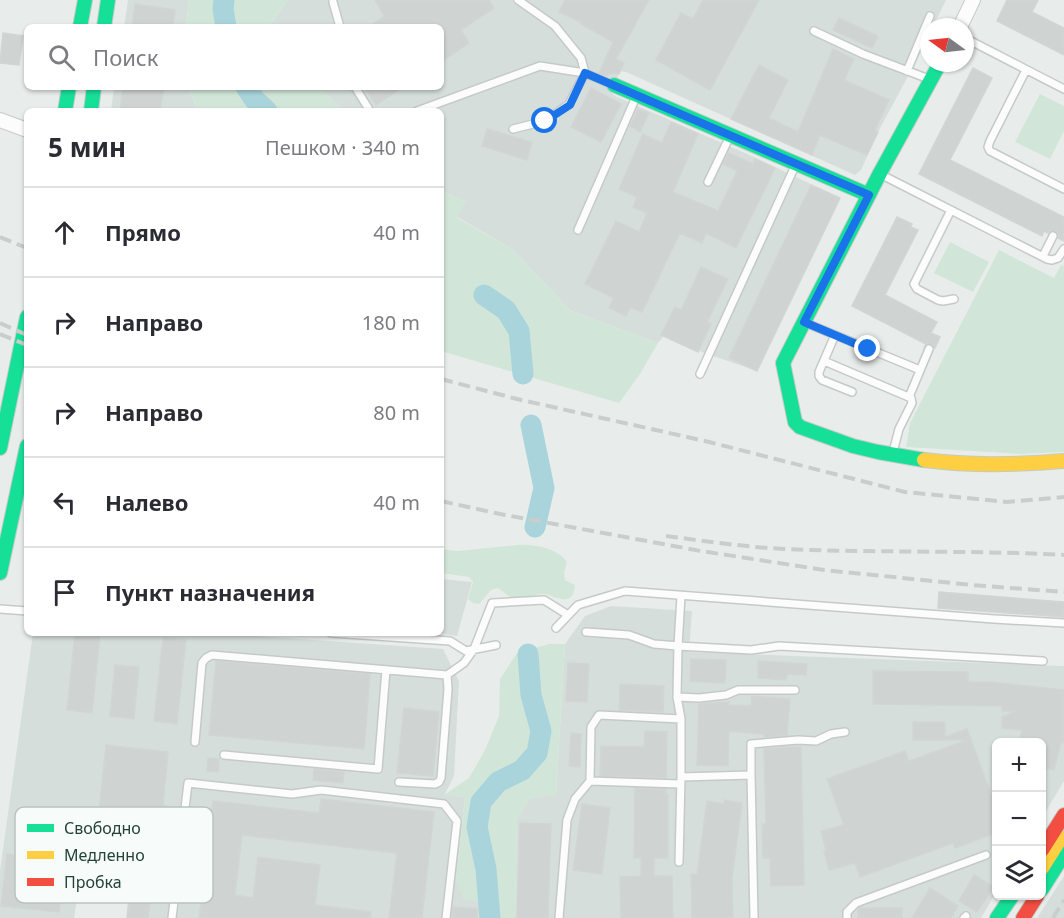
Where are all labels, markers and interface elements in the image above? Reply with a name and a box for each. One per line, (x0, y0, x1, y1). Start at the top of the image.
north arrow (920, 18, 974, 72)
search box (24, 24, 444, 90)
icon: search (45, 41, 78, 74)
text: Поиск (93, 42, 158, 72)
route start (531, 107, 557, 133)
text: 5 мин (48, 129, 126, 165)
text: Пешком · 340 m (265, 134, 420, 161)
icon: ahead (48, 216, 81, 249)
text: Прямо (105, 217, 181, 247)
text: 40 m (373, 219, 420, 246)
icon: right (48, 306, 81, 339)
text: Направо (105, 307, 203, 337)
text: 180 m (362, 309, 420, 336)
route end (854, 335, 880, 361)
icon: right (48, 396, 81, 429)
text: Направо (105, 397, 203, 427)
text: 80 m (373, 399, 420, 426)
icon: left (48, 486, 81, 519)
text: Налево (105, 487, 188, 517)
text: 40 m (373, 489, 420, 516)
icon: arrive (48, 576, 81, 609)
text: Пункт назначения (105, 577, 315, 607)
map controls (992, 738, 1046, 900)
button: + (992, 738, 1046, 792)
button: − (992, 792, 1046, 846)
legend (15, 807, 213, 903)
text: Свободно (64, 817, 141, 839)
text: Медленно (64, 844, 145, 866)
button: layers (992, 846, 1046, 900)
text: Пробка (64, 871, 122, 893)

